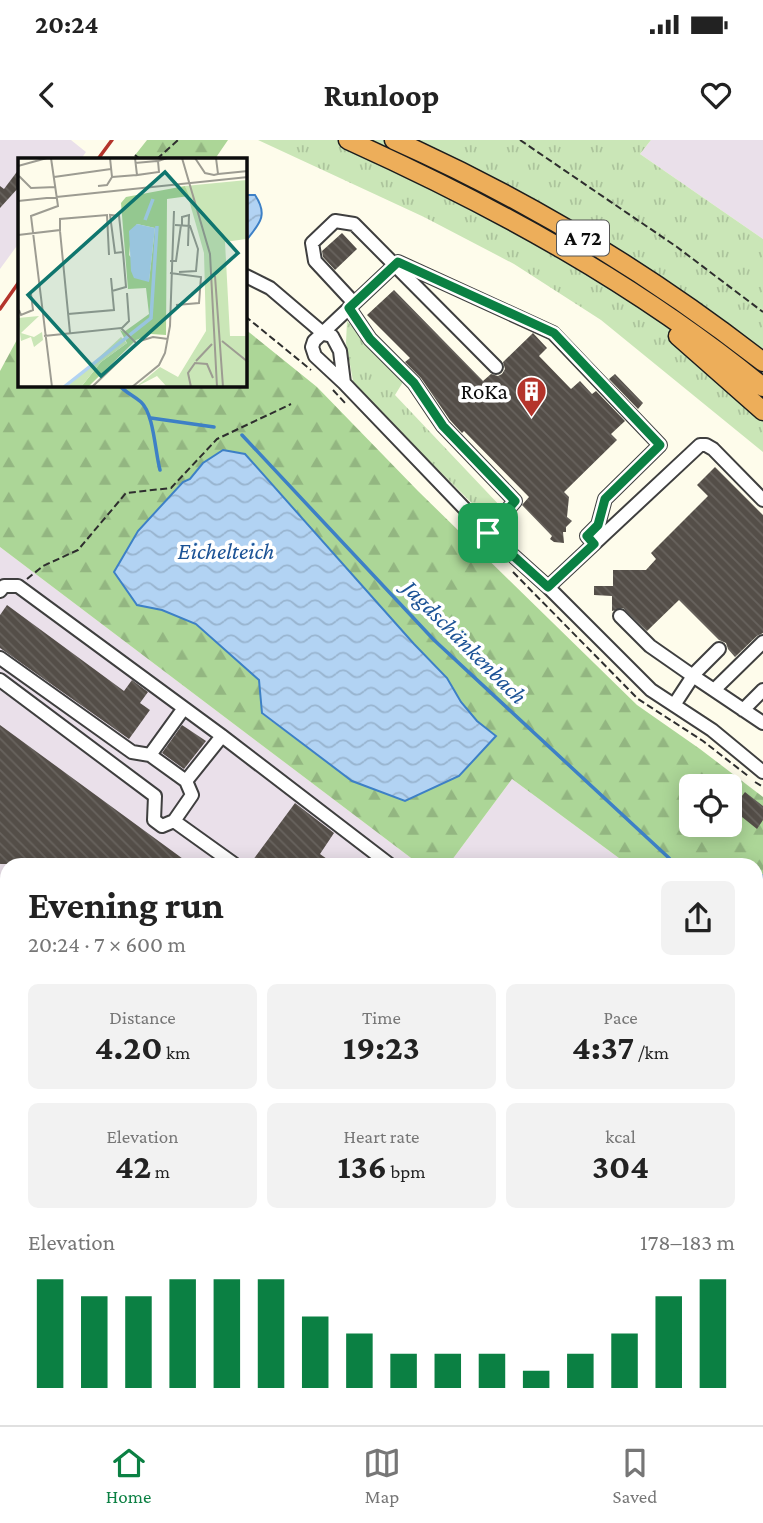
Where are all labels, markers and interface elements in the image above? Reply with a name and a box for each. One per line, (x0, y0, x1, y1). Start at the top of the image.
text: 20:24 (35, 10, 99, 39)
icon: back (28, 76, 66, 114)
icon: heart (697, 76, 735, 114)
text: Runloop (324, 77, 439, 113)
inset map (18, 158, 247, 387)
road number: A 72 (557, 220, 609, 256)
building icon: RoKa (514, 374, 548, 418)
place label: RoKa (460, 378, 508, 404)
pin (458, 503, 518, 563)
icon: arrive (469, 514, 507, 552)
water label: Eichelteich (178, 537, 274, 564)
water label: Jagdschänkenbach (395, 571, 533, 709)
map controls (679, 774, 742, 837)
button: locate (679, 774, 742, 837)
button: share (661, 881, 735, 955)
text: Evening run (28, 884, 224, 926)
text: 20:24 · 7 × 600 m (28, 931, 186, 957)
text: Distance (109, 1007, 176, 1028)
text: Time (362, 1007, 401, 1028)
text: Pace (603, 1007, 638, 1028)
text: 4.20 (95, 1028, 162, 1067)
text: 19:23 (343, 1028, 420, 1067)
text: 4:37 (572, 1028, 634, 1067)
text: km (162, 1042, 190, 1063)
text: /km (634, 1042, 669, 1063)
text: Elevation (107, 1126, 178, 1147)
text: Heart rate (344, 1126, 419, 1147)
text: kcal (605, 1126, 636, 1147)
text: 42 (115, 1147, 151, 1186)
text: 136 (338, 1147, 387, 1186)
text: 304 (592, 1147, 649, 1186)
text: m (151, 1161, 170, 1182)
text: bpm (387, 1161, 425, 1182)
text: Elevation (28, 1229, 115, 1255)
text: 178–183 m (640, 1229, 735, 1255)
tab: Home (106, 1444, 151, 1507)
tab: Map (363, 1444, 401, 1507)
tab: Saved (613, 1444, 657, 1507)

